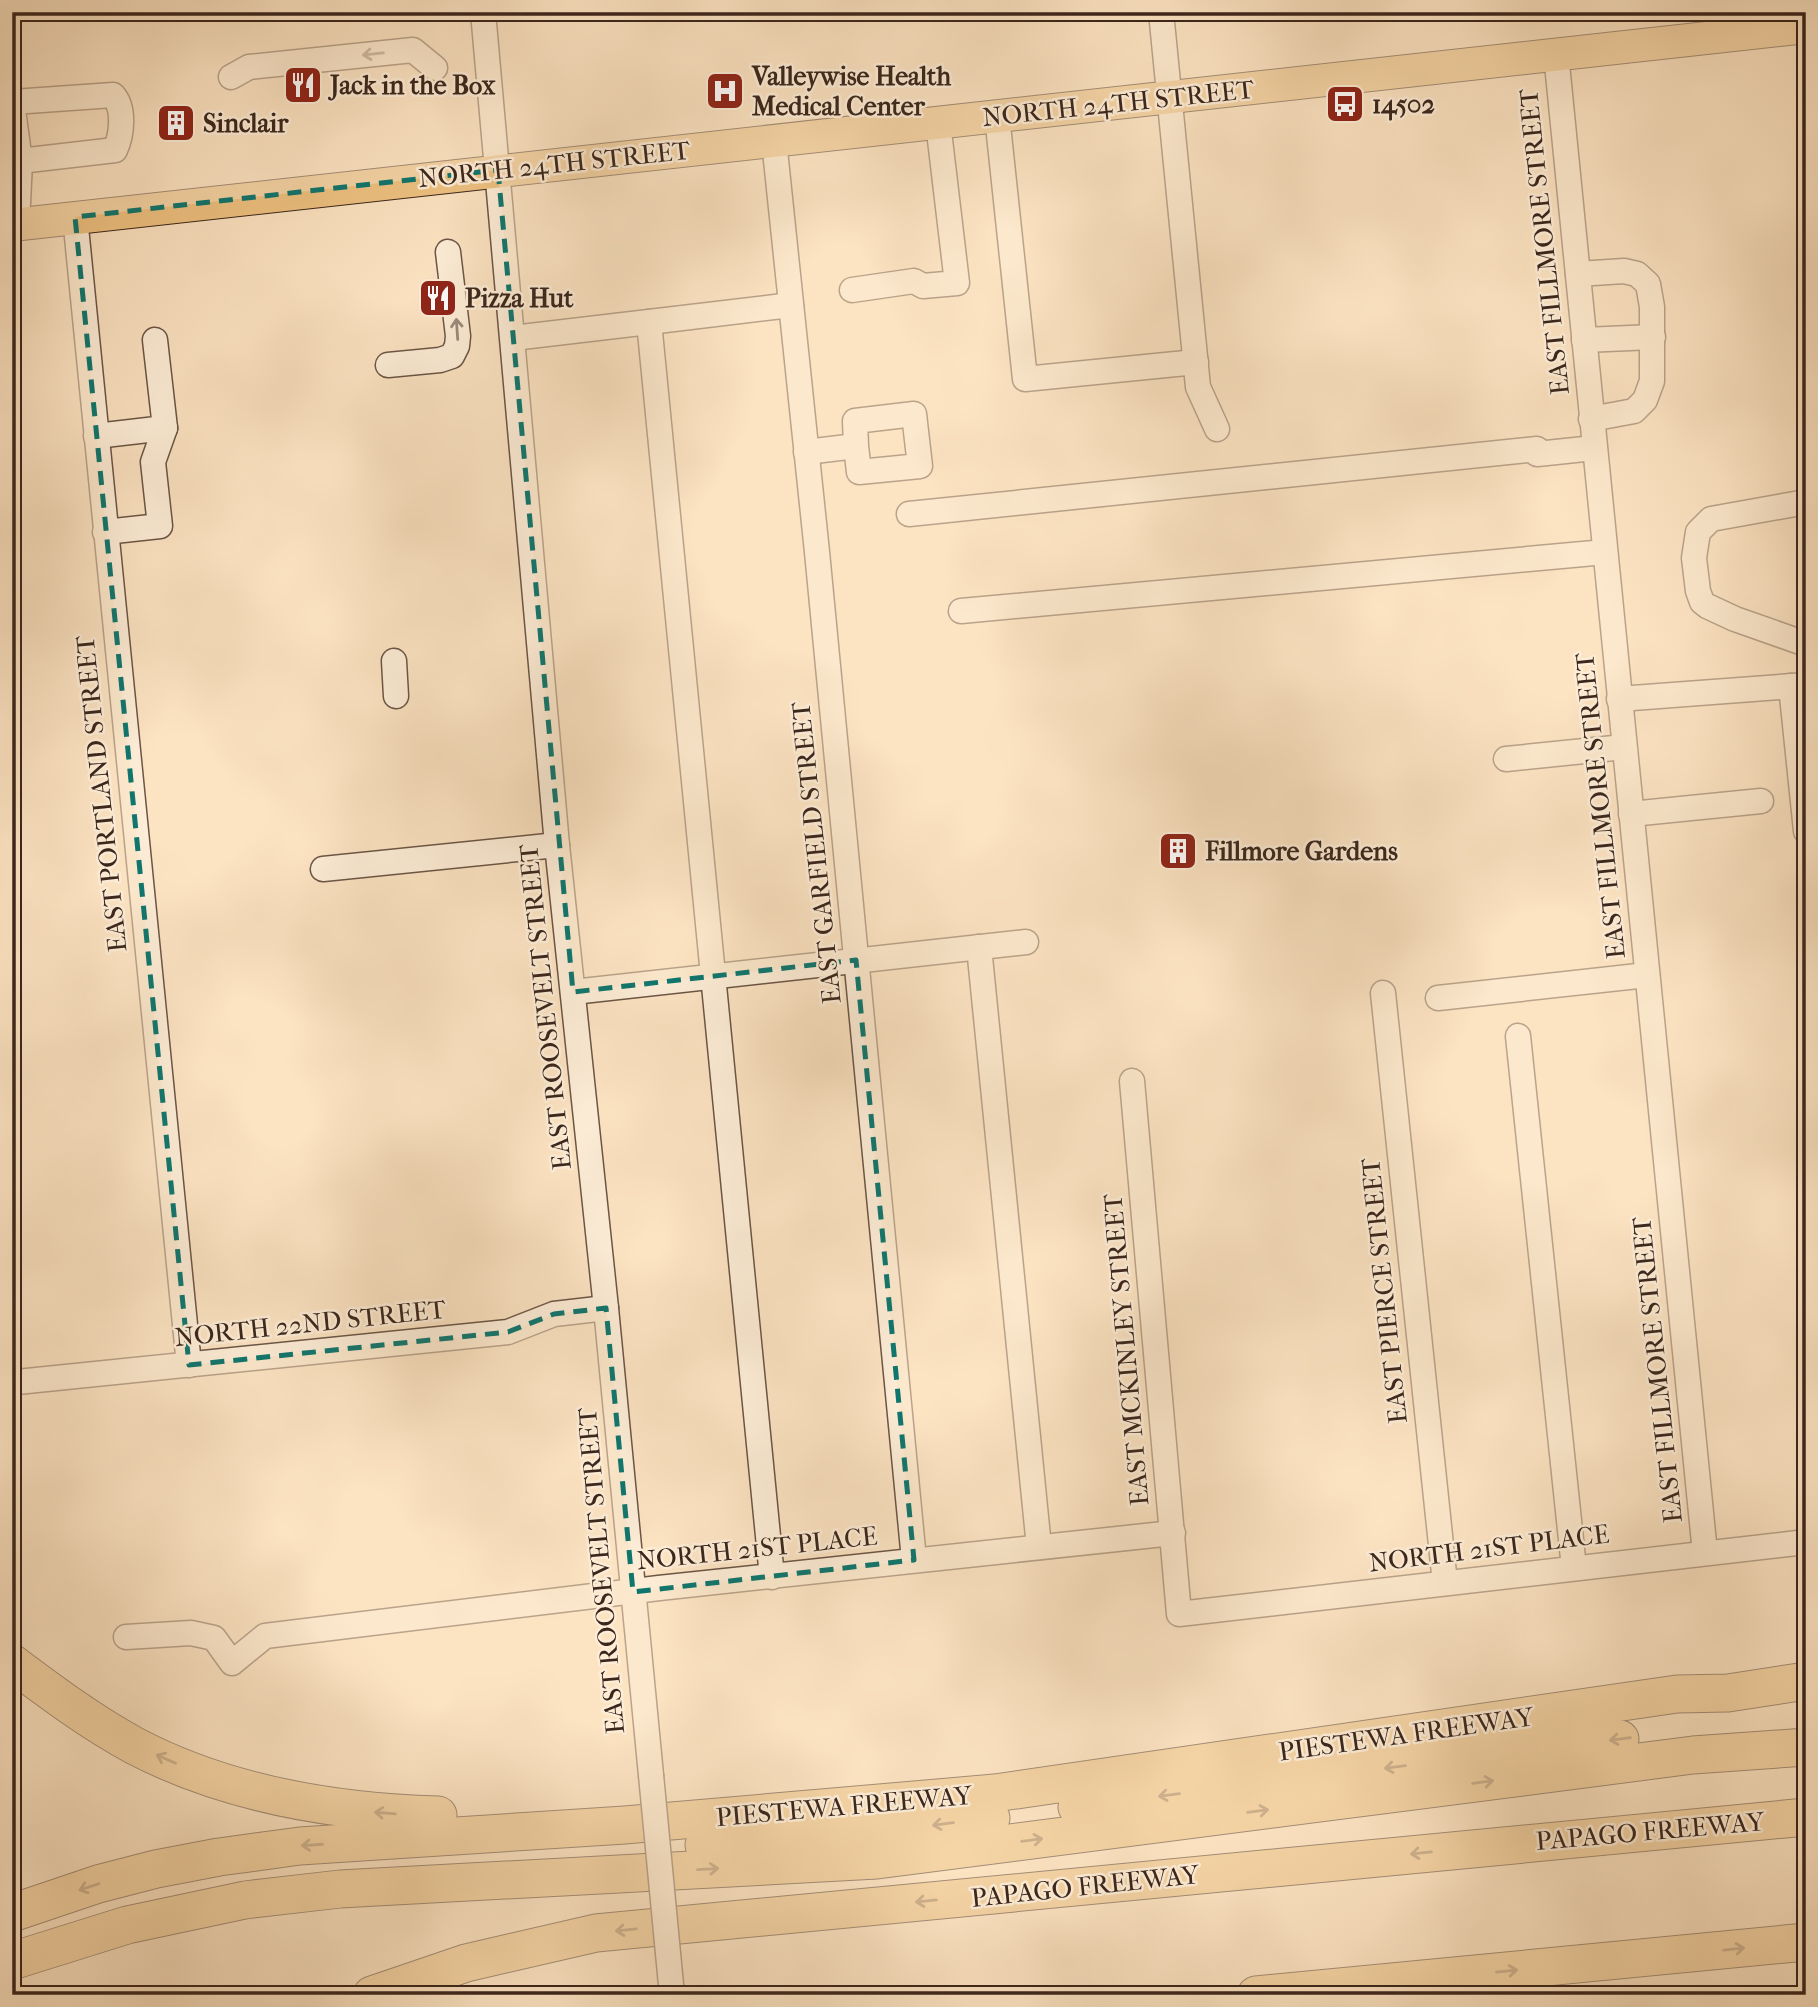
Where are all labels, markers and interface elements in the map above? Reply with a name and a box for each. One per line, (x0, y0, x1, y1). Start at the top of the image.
one-way arrow (362, 48, 385, 61)
place label: Valleywise Health Medical Center (751, 61, 951, 122)
restaurant icon: Jack in the Box (282, 64, 324, 106)
place label: Jack in the Box (327, 70, 496, 101)
hospital icon: Valleywise Health Medical Center (704, 70, 746, 112)
street label: NORTH 24TH STREET (981, 74, 1256, 133)
bus stop icon: 14502 (1324, 83, 1366, 125)
street label: EAST FILLMORE STREET (1513, 87, 1576, 397)
place label: 14502 (1372, 89, 1435, 121)
building icon: Sinclair (155, 102, 197, 144)
place label: Sinclair (203, 108, 289, 139)
street label: NORTH 24TH STREET (417, 135, 692, 194)
restaurant icon: Pizza Hut (417, 277, 459, 319)
place label: Pizza Hut (465, 283, 574, 314)
one-way arrow (450, 318, 463, 341)
street label: EAST PORTLAND STREET (69, 634, 134, 954)
street label: EAST FILLMORE STREET (1569, 651, 1632, 961)
street label: EAST GARFIELD STREET (785, 700, 848, 1005)
building icon: Fillmore Gardens (1157, 830, 1199, 872)
place label: Fillmore Gardens (1204, 836, 1398, 867)
street label: EAST ROOSEVELT STREET (513, 842, 578, 1171)
street label: EAST PIERCE STREET (1355, 1156, 1414, 1425)
street label: EAST MCKINLEY STREET (1097, 1192, 1156, 1507)
street label: EAST FILLMORE STREET (1626, 1215, 1689, 1525)
street label: NORTH 22ND STREET (173, 1294, 448, 1353)
street label: EAST ROOSEVELT STREET (572, 1406, 631, 1735)
street label: NORTH 21ST PLACE (1367, 1518, 1611, 1579)
street label: NORTH 21ST PLACE (635, 1520, 879, 1577)
street label: PIESTEWA FREEWAY (1277, 1701, 1537, 1768)
one-way arrow (1610, 1732, 1632, 1745)
one-way arrow (155, 1752, 177, 1765)
one-way arrow (1384, 1760, 1406, 1773)
one-way arrow (1471, 1775, 1494, 1788)
street label: PIESTEWA FREEWAY (715, 1780, 975, 1833)
one-way arrow (1158, 1789, 1181, 1802)
one-way arrow (1246, 1804, 1269, 1817)
one-way arrow (375, 1806, 397, 1819)
street label: PAPAGO FREEWAY (1534, 1806, 1767, 1857)
one-way arrow (932, 1817, 955, 1830)
one-way arrow (1020, 1834, 1043, 1847)
one-way arrow (301, 1839, 324, 1852)
one-way arrow (1410, 1847, 1433, 1860)
street label: PAPAGO FREEWAY (969, 1859, 1202, 1914)
one-way arrow (696, 1863, 719, 1876)
one-way arrow (78, 1882, 100, 1894)
one-way arrow (915, 1895, 938, 1908)
one-way arrow (616, 1924, 638, 1937)
one-way arrow (1722, 1942, 1745, 1955)
one-way arrow (1496, 1964, 1518, 1977)

